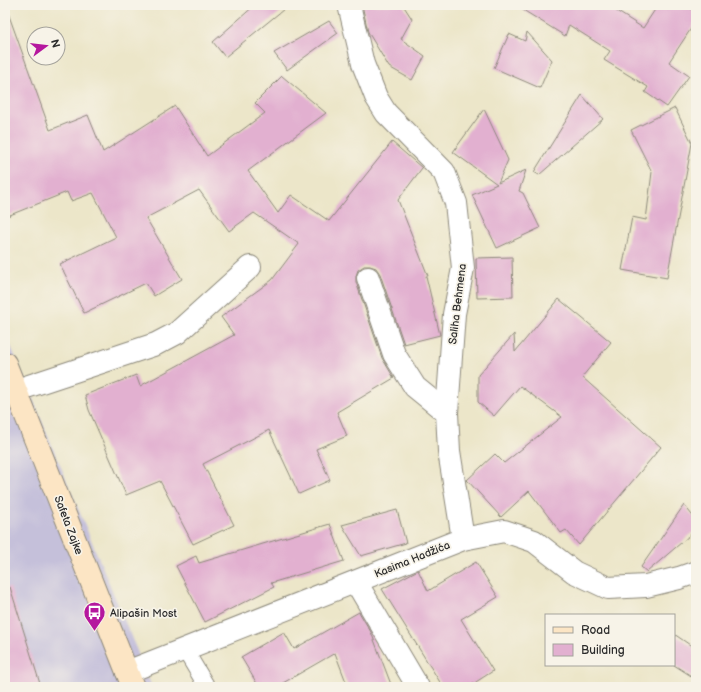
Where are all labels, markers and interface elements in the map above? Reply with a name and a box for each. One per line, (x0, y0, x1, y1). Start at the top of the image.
north arrow (26, 26, 66, 66)
text: N (48, 38, 63, 49)
street label: Saliha Behmena (446, 263, 469, 345)
street label: Safeta Zajke (51, 494, 86, 557)
street label: Kasima Hadžića (373, 538, 452, 581)
bus stop icon: Alipašin Most (82, 600, 108, 633)
place label: Alipašin Most (110, 607, 177, 620)
legend (545, 614, 675, 666)
text: Road (581, 623, 610, 638)
text: Building (581, 643, 625, 658)

